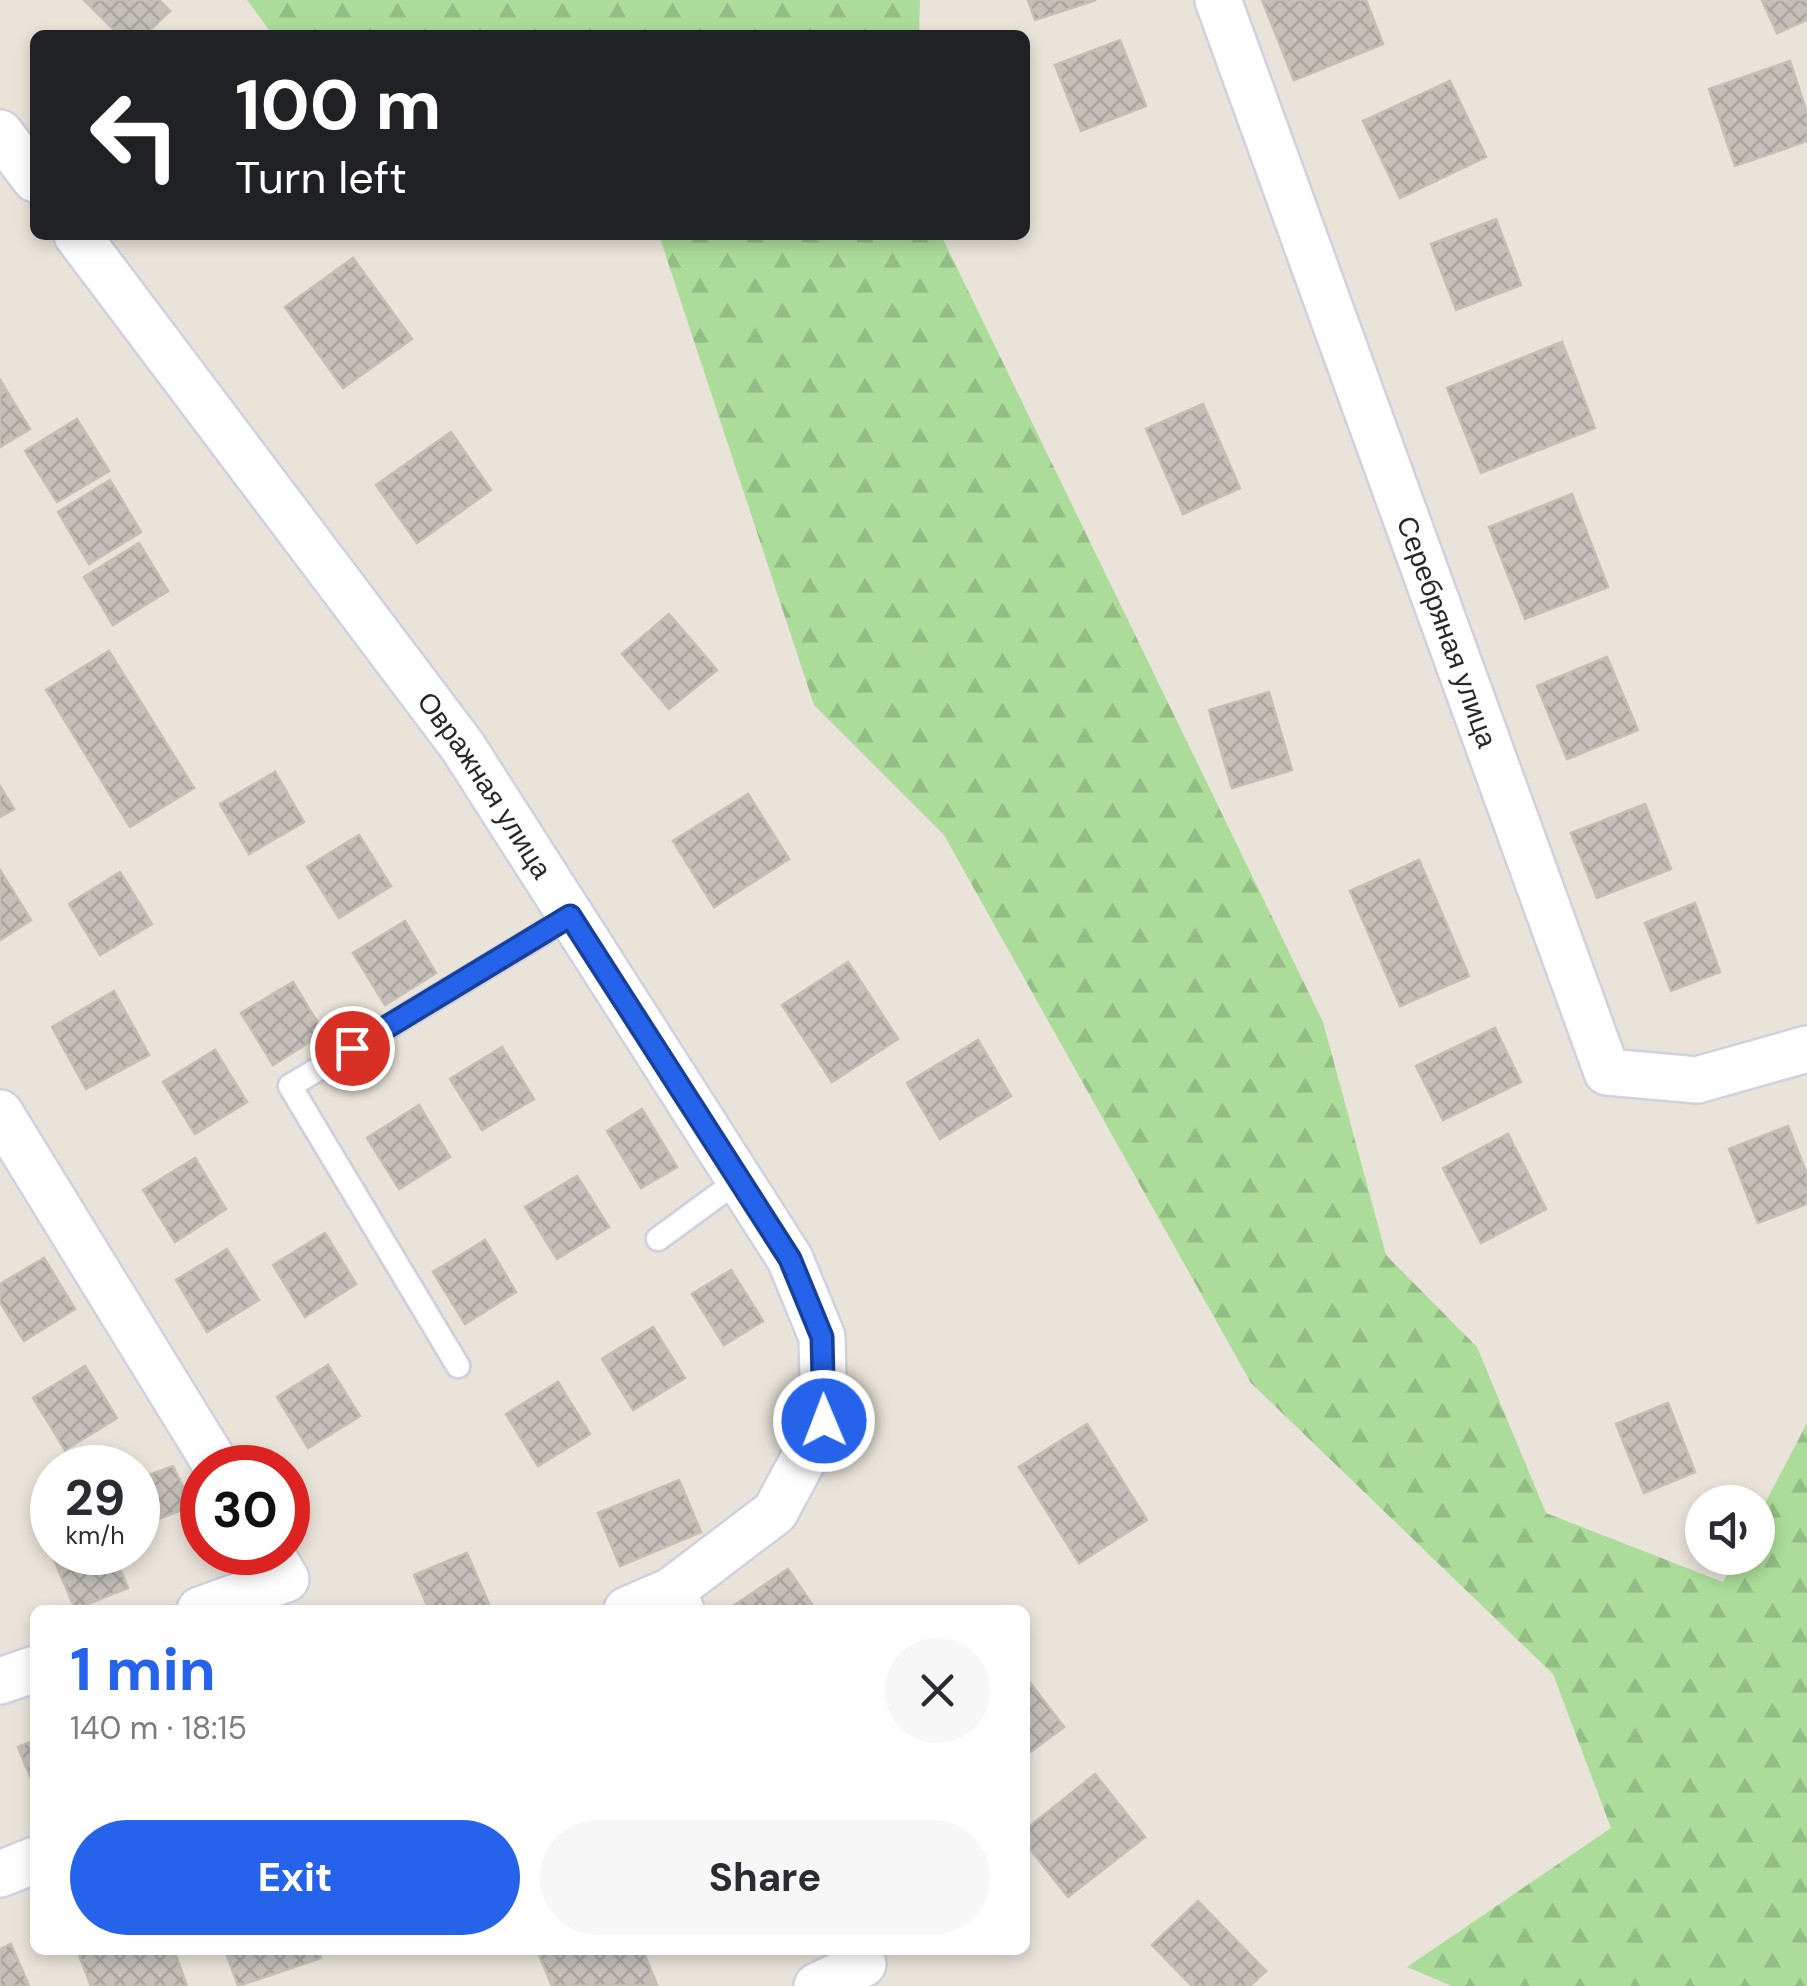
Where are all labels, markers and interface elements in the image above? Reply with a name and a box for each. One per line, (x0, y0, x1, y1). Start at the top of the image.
text: 100 m (235, 60, 441, 151)
icon: left (70, 70, 200, 200)
text: Turn left (235, 148, 407, 207)
street label: Серебряная улица (1388, 511, 1506, 753)
street label: Овражная улица (409, 684, 560, 886)
pin (310, 1006, 395, 1091)
icon: arrive (325, 1021, 380, 1076)
position arrow (772, 1369, 876, 1473)
speed limit sign: 30 (180, 1445, 310, 1575)
text: 29 (65, 1465, 125, 1531)
map controls (1685, 1485, 1775, 1575)
button: sound (1685, 1485, 1775, 1575)
text: km/h (65, 1519, 125, 1552)
text: 1 min (70, 1630, 216, 1709)
button: close (885, 1638, 990, 1743)
text: 140 m · 18:15 (70, 1707, 247, 1749)
button: Exit (70, 1820, 520, 1935)
button: Share (540, 1820, 990, 1935)

